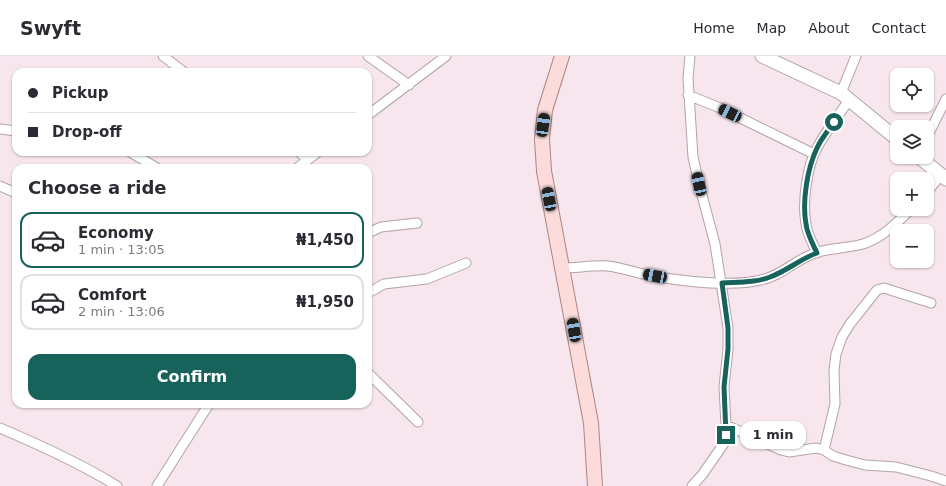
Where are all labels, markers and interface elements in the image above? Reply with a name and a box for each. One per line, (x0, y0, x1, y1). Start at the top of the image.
text: Swyft (20, 17, 81, 39)
text: Home (693, 20, 735, 36)
text: Map (757, 20, 786, 36)
text: About (808, 20, 850, 36)
text: Contact (872, 20, 926, 36)
map controls (890, 68, 934, 268)
button: locate (890, 68, 934, 112)
text: Pickup (52, 84, 108, 102)
car (717, 102, 743, 124)
car (535, 112, 551, 138)
route start (825, 113, 843, 131)
button: layers (890, 120, 934, 164)
text: Drop-off (52, 123, 122, 141)
car (691, 171, 707, 197)
button: + (890, 172, 934, 216)
text: Choose a ride (28, 177, 167, 198)
car (541, 186, 557, 212)
icon: car (30, 222, 66, 258)
text: Economy (78, 224, 154, 242)
button: − (890, 224, 934, 268)
text: ₦1,450 (296, 231, 354, 249)
text: 1 min · 13:05 (78, 242, 165, 257)
car (642, 268, 668, 284)
icon: car (30, 284, 66, 320)
text: Comfort (78, 286, 146, 304)
text: ₦1,950 (296, 293, 354, 311)
text: 2 min · 13:06 (78, 304, 165, 319)
car (566, 317, 582, 343)
button: Confirm (28, 354, 356, 400)
callout: 1 min (740, 421, 806, 449)
route end (717, 426, 735, 444)
text: 1 min (753, 427, 793, 442)

